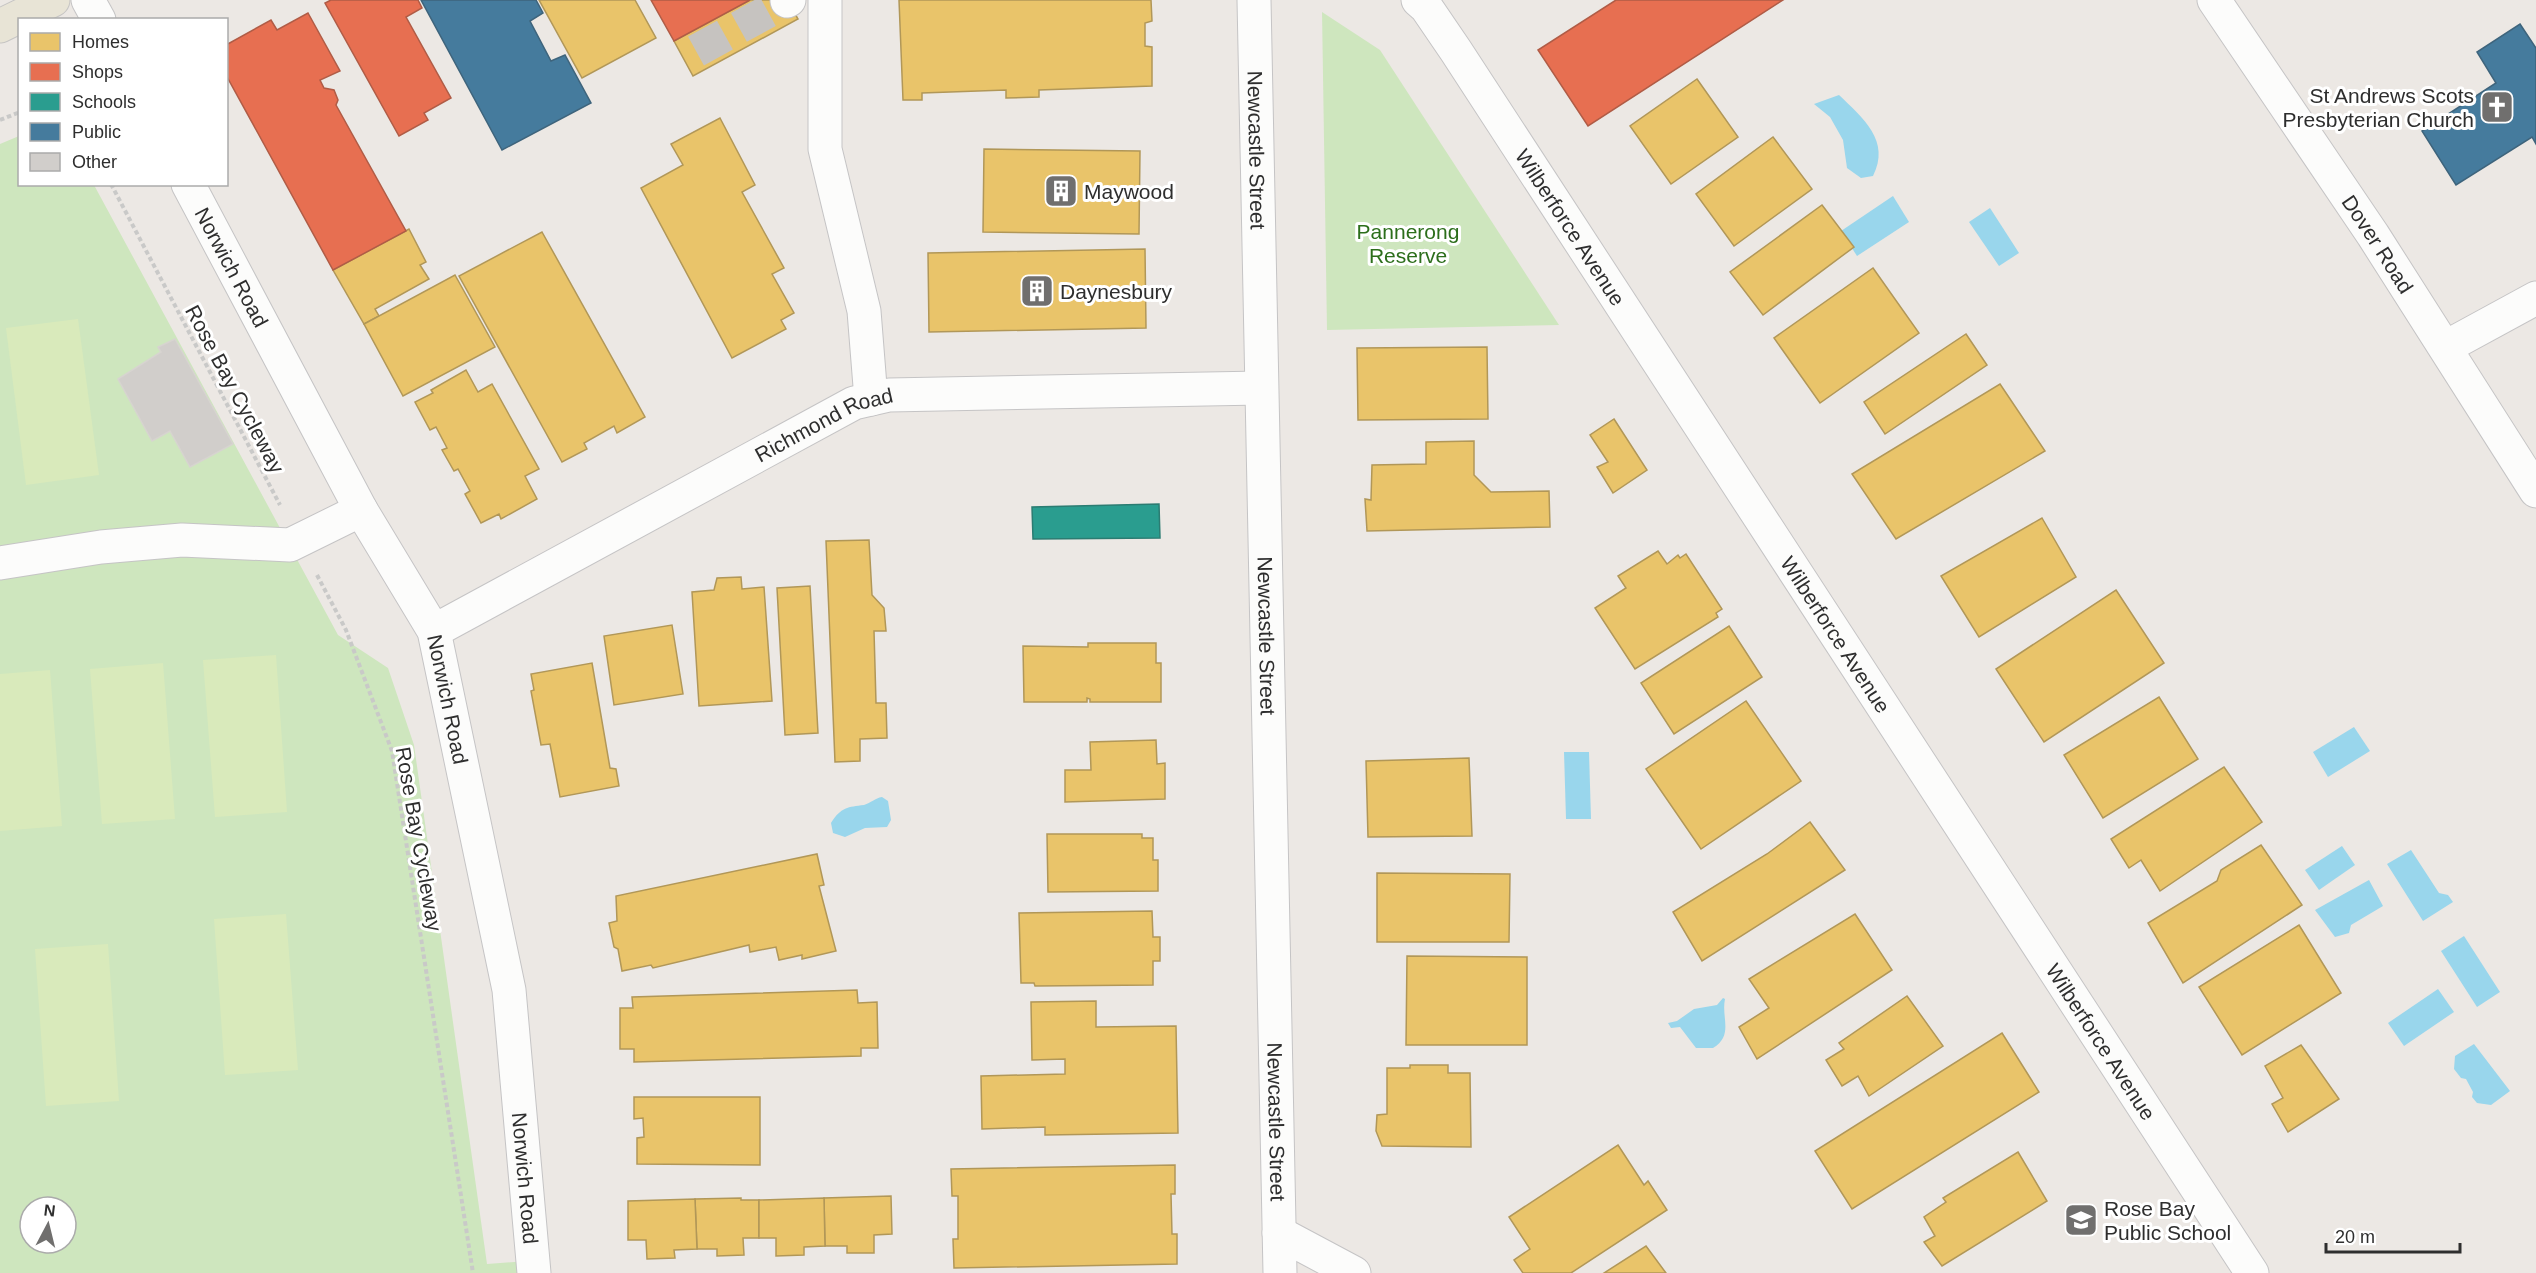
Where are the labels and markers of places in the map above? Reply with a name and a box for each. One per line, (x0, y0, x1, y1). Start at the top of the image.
place label: St Andrews Scots Presbyterian Church (2283, 84, 2474, 131)
church icon: St Andrews Scots Presbyterian Church (2479, 89, 2515, 125)
building icon: Maywood (1043, 173, 1079, 209)
place label: Maywood (1084, 180, 1174, 203)
building icon: Daynesbury (1019, 273, 1055, 309)
place label: Daynesbury (1060, 280, 1173, 303)
place label: Rose Bay Public School (2104, 1197, 2231, 1244)
school or university icon: Rose Bay Public School (2063, 1202, 2099, 1238)

